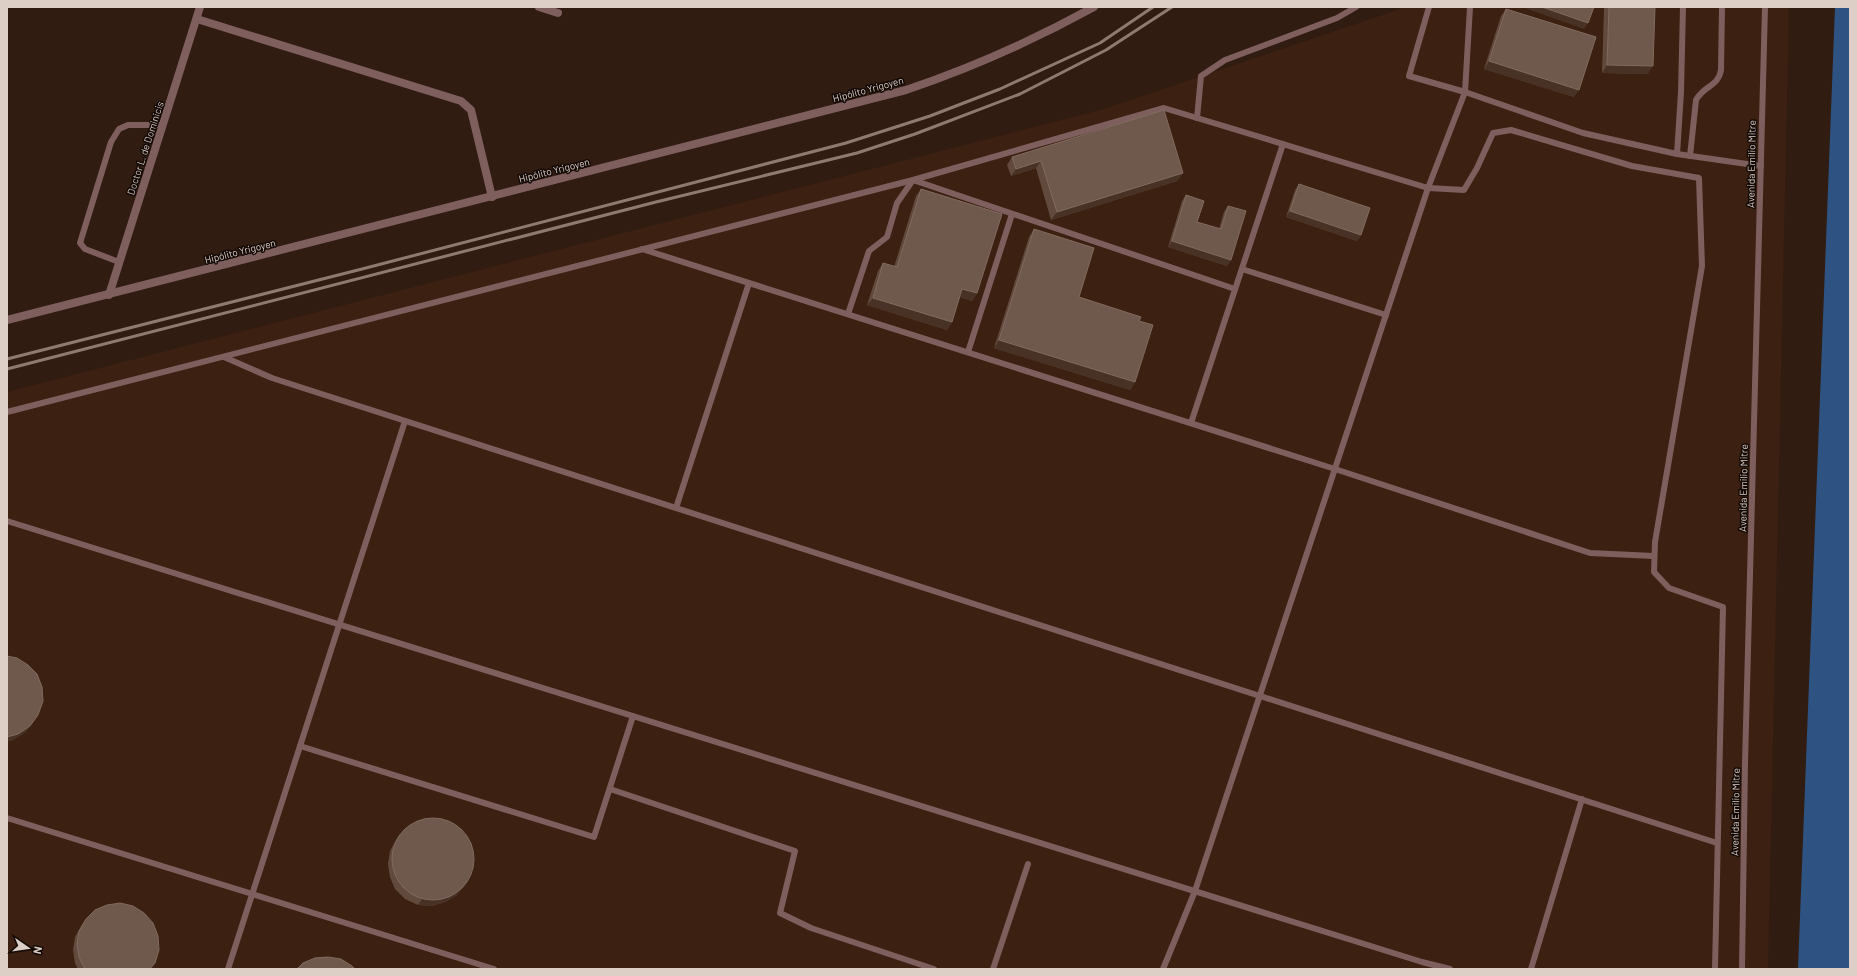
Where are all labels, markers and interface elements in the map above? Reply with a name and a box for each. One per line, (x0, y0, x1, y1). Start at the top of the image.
street label: Hipólito Yrigoyen (831, 74, 905, 104)
street label: Doctor L. de Dominicis (124, 100, 166, 196)
street label: Avenida Emilio Mitre (1744, 120, 1758, 208)
street label: Hipólito Yrigoyen (517, 155, 591, 185)
street label: Hipólito Yrigoyen (203, 236, 277, 266)
street label: Avenida Emilio Mitre (1736, 444, 1750, 532)
street label: Avenida Emilio Mitre (1728, 768, 1742, 856)
north arrow (8, 928, 48, 968)
text: N (31, 945, 45, 955)

